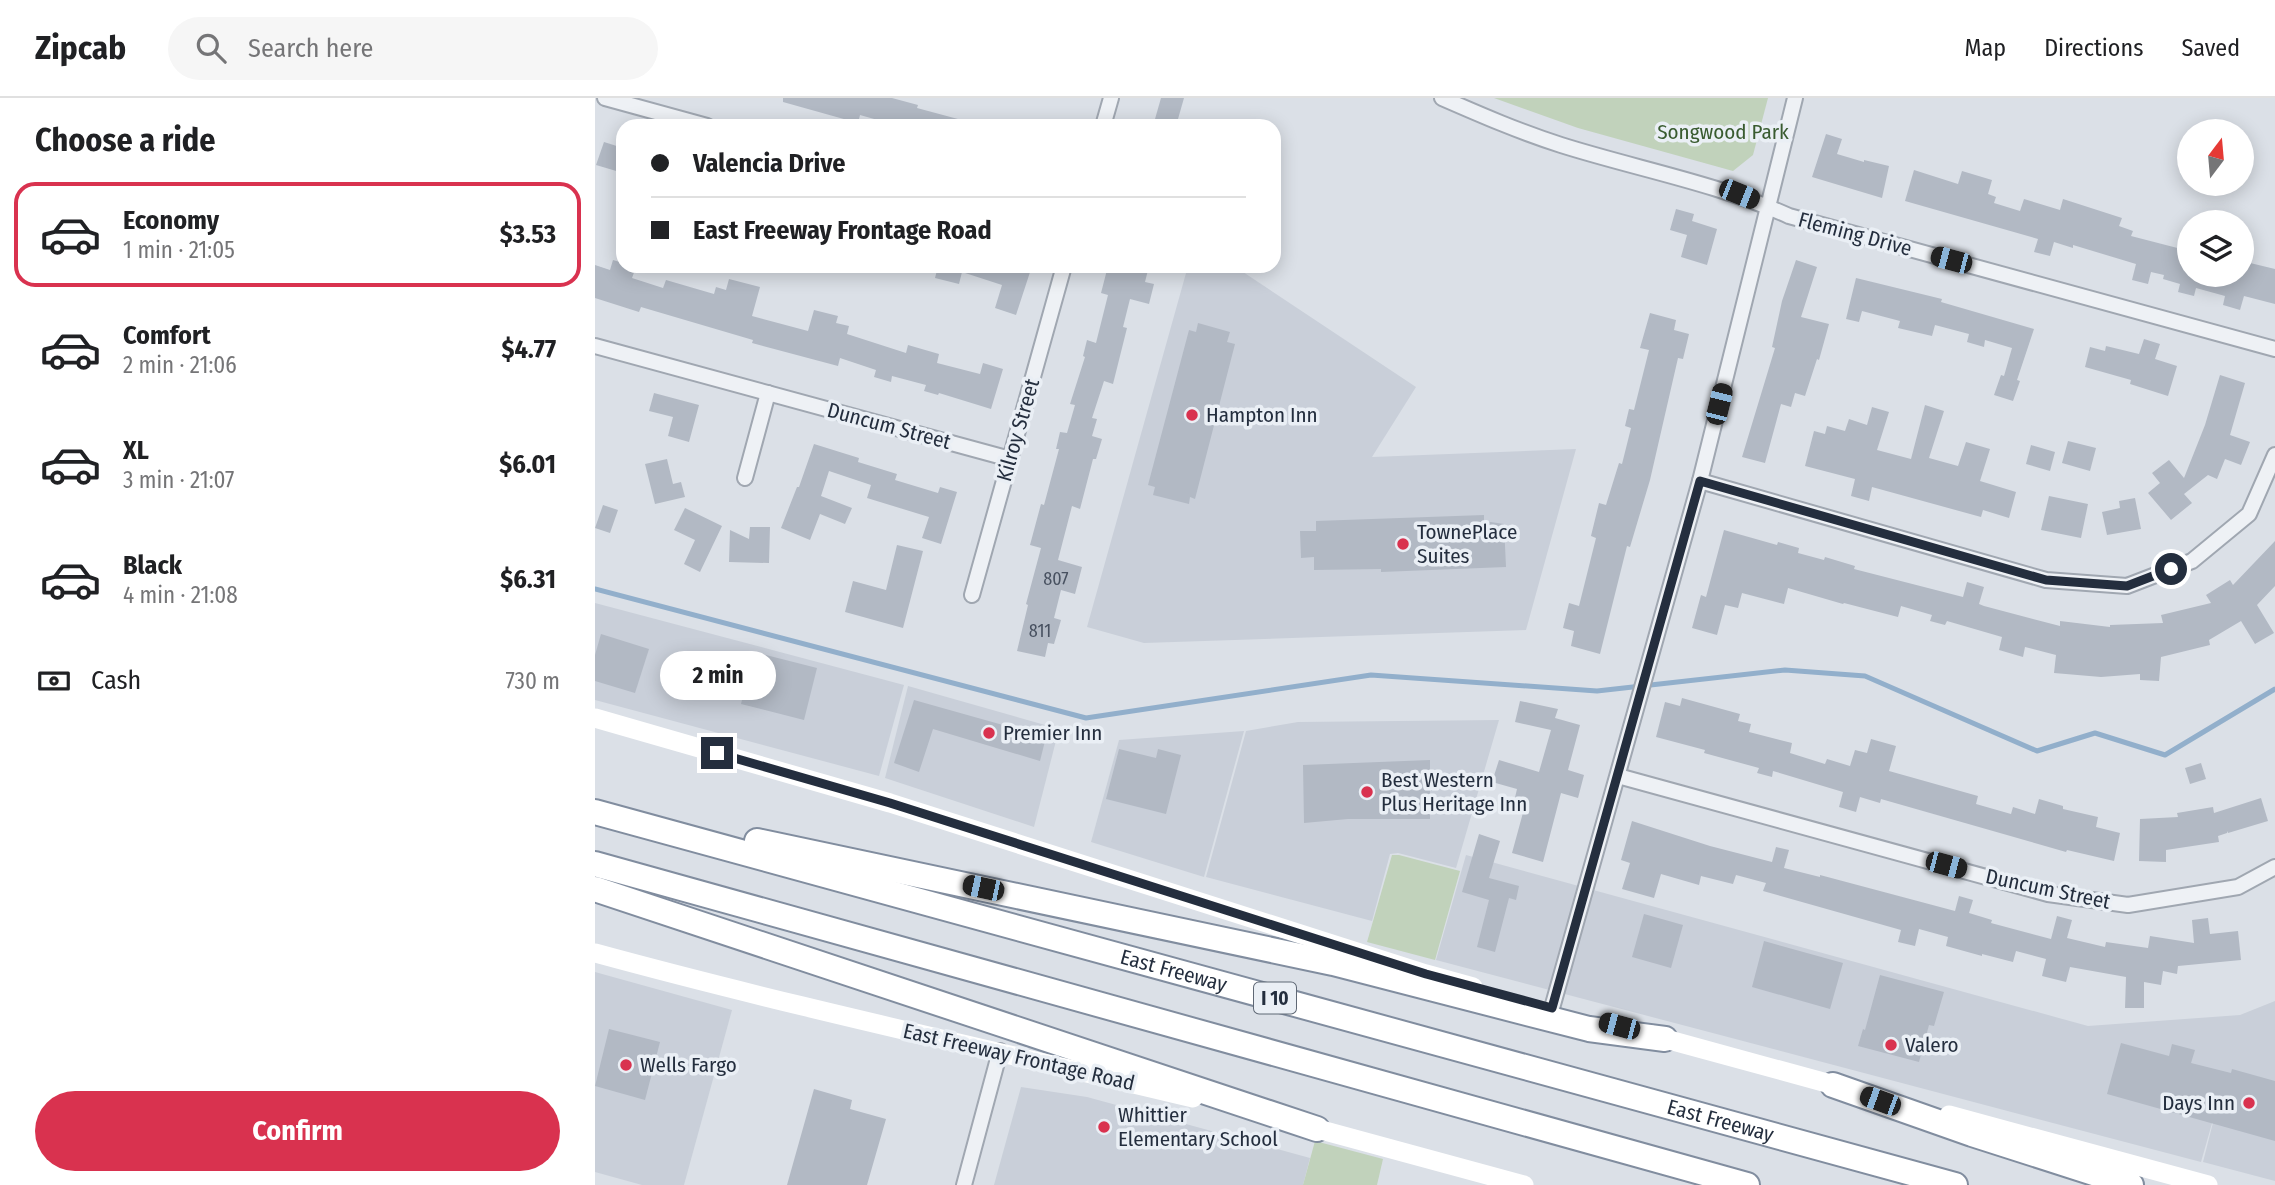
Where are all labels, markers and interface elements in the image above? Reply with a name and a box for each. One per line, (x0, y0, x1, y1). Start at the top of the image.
search box (168, 17, 658, 80)
text: Zipcab (35, 28, 126, 68)
icon: search (192, 29, 230, 67)
text: Search here (248, 33, 373, 64)
text: Map (1965, 34, 2006, 62)
text: Directions (2044, 34, 2143, 62)
text: Saved (2181, 34, 2240, 62)
park label: Songwood Park (1657, 119, 1789, 145)
north arrow (2177, 119, 2254, 196)
map controls (2177, 119, 2254, 287)
text: Choose a ride (35, 121, 216, 159)
text: Valencia Drive (693, 148, 845, 179)
car (1716, 176, 1763, 212)
icon: car (39, 203, 102, 266)
text: Economy (123, 205, 219, 236)
street label: Fleming Drive (1795, 206, 1915, 262)
button: layers (2177, 210, 2254, 287)
text: East Freeway Frontage Road (693, 215, 992, 246)
text: $3.53 (500, 219, 556, 250)
text: 1 min · 21:05 (123, 236, 235, 264)
car (1928, 244, 1975, 276)
icon: car (39, 318, 102, 381)
text: Comfort (123, 320, 211, 351)
text: $4.77 (501, 334, 556, 365)
text: 2 min · 21:06 (123, 351, 237, 379)
street label: Kilroy Street (991, 376, 1045, 484)
car (1704, 381, 1735, 427)
street label: Duncum Street (824, 397, 954, 455)
place label: Hampton Inn (1206, 402, 1318, 428)
marker: Hampton Inn (1184, 407, 1200, 423)
icon: car (39, 433, 102, 496)
text: XL (123, 435, 149, 466)
text: $6.01 (499, 449, 556, 480)
text: 3 min · 21:07 (123, 466, 234, 494)
place label: TownePlace Suites (1417, 519, 1517, 569)
marker: TownePlace Suites (1395, 536, 1411, 552)
icon: car (39, 548, 102, 611)
text: Black (123, 550, 182, 581)
route start (2155, 553, 2187, 585)
text: $6.31 (500, 564, 556, 595)
house number: 807 (1043, 568, 1069, 590)
text: 4 min · 21:08 (123, 581, 238, 609)
house number: 811 (1029, 620, 1051, 642)
callout: 2 min (659, 652, 775, 700)
text: 2 min (693, 661, 744, 689)
icon: cash (35, 662, 73, 700)
text: Cash (91, 665, 141, 696)
text: 730 m (505, 667, 560, 695)
place label: Premier Inn (1003, 720, 1102, 746)
marker: Premier Inn (981, 725, 997, 741)
route end (701, 737, 733, 769)
place label: Best Western Plus Heritage Inn (1381, 767, 1527, 817)
marker: Best Western Plus Heritage Inn (1359, 784, 1375, 800)
car (1923, 849, 1970, 881)
street label: Duncum Street (1983, 863, 2113, 915)
car (961, 873, 1006, 903)
street label: East Freeway (1117, 944, 1230, 998)
road number: I 10 (1254, 983, 1296, 1014)
car (1596, 1010, 1643, 1042)
street label: East Freeway Frontage Road (901, 1018, 1137, 1096)
place label: Valero (1905, 1032, 1959, 1058)
marker: Valero (1883, 1037, 1899, 1053)
place label: Wells Fargo (640, 1052, 737, 1078)
marker: Wells Fargo (618, 1057, 634, 1073)
car (1857, 1084, 1904, 1118)
place label: Days Inn (2162, 1090, 2235, 1116)
button: Confirm (35, 1091, 560, 1171)
street label: East Freeway (1664, 1094, 1777, 1148)
marker: Days Inn (2241, 1095, 2257, 1111)
place label: Whittier Elementary School (1118, 1102, 1278, 1152)
marker: Whittier Elementary School (1096, 1119, 1112, 1135)

